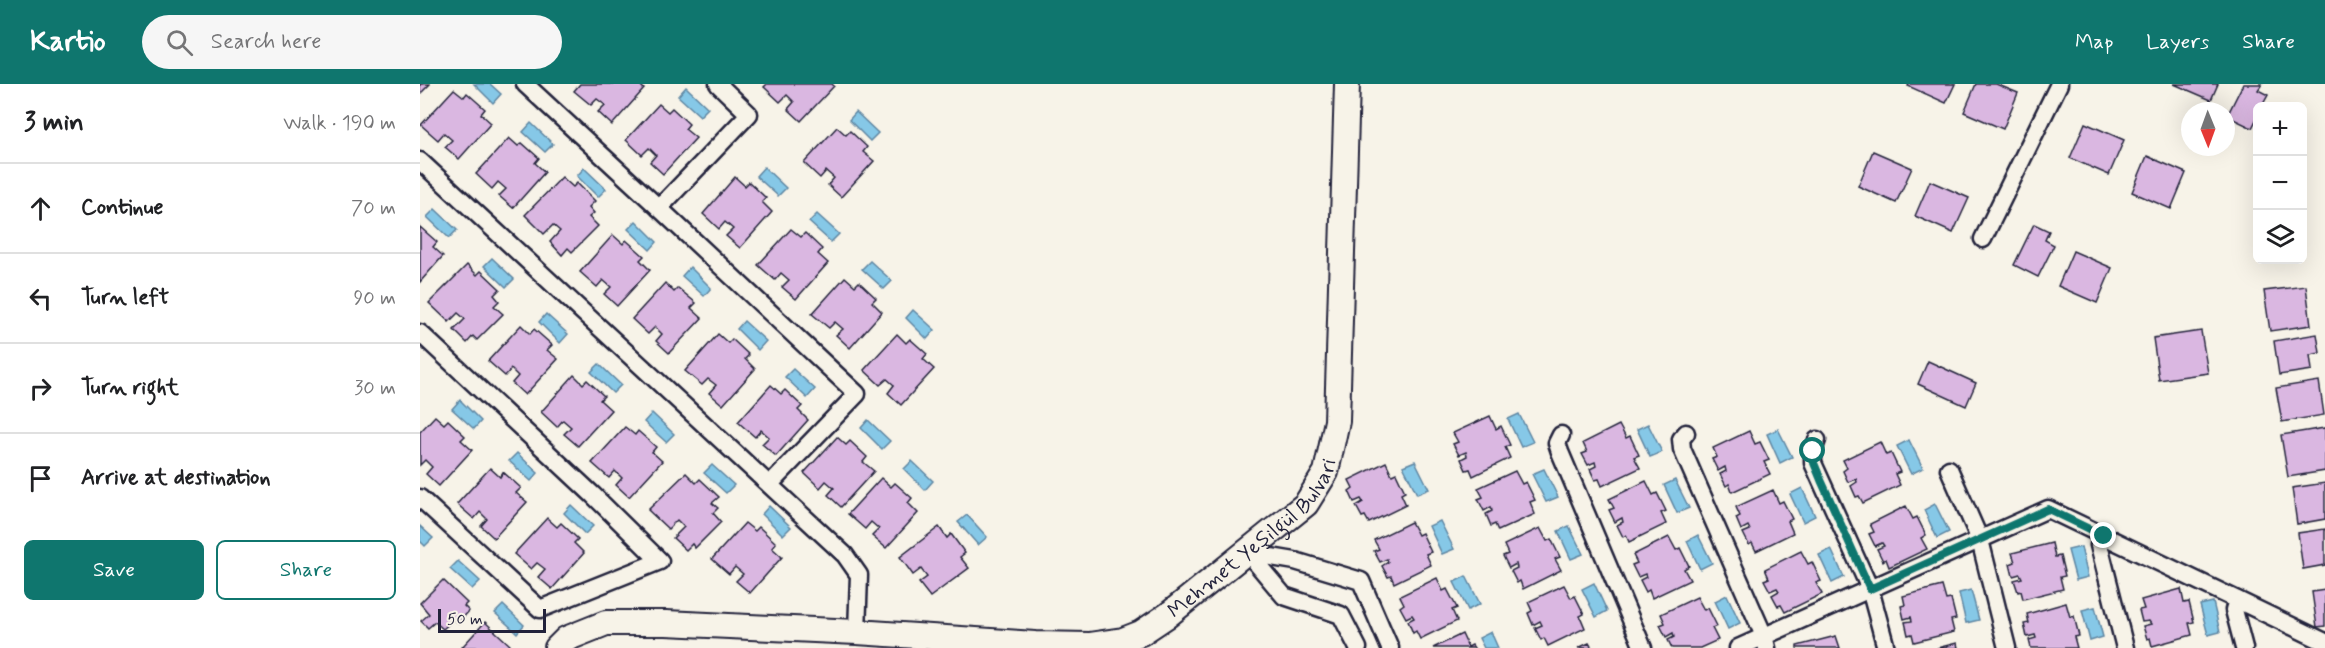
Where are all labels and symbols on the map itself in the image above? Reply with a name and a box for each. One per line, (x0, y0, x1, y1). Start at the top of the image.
north arrow (2181, 102, 2235, 156)
route start (1799, 437, 1825, 463)
street label: Mehmet Yeşilgül Bulvari (1162, 456, 1343, 625)
route end (2090, 522, 2116, 548)
scale bar (438, 606, 546, 634)

